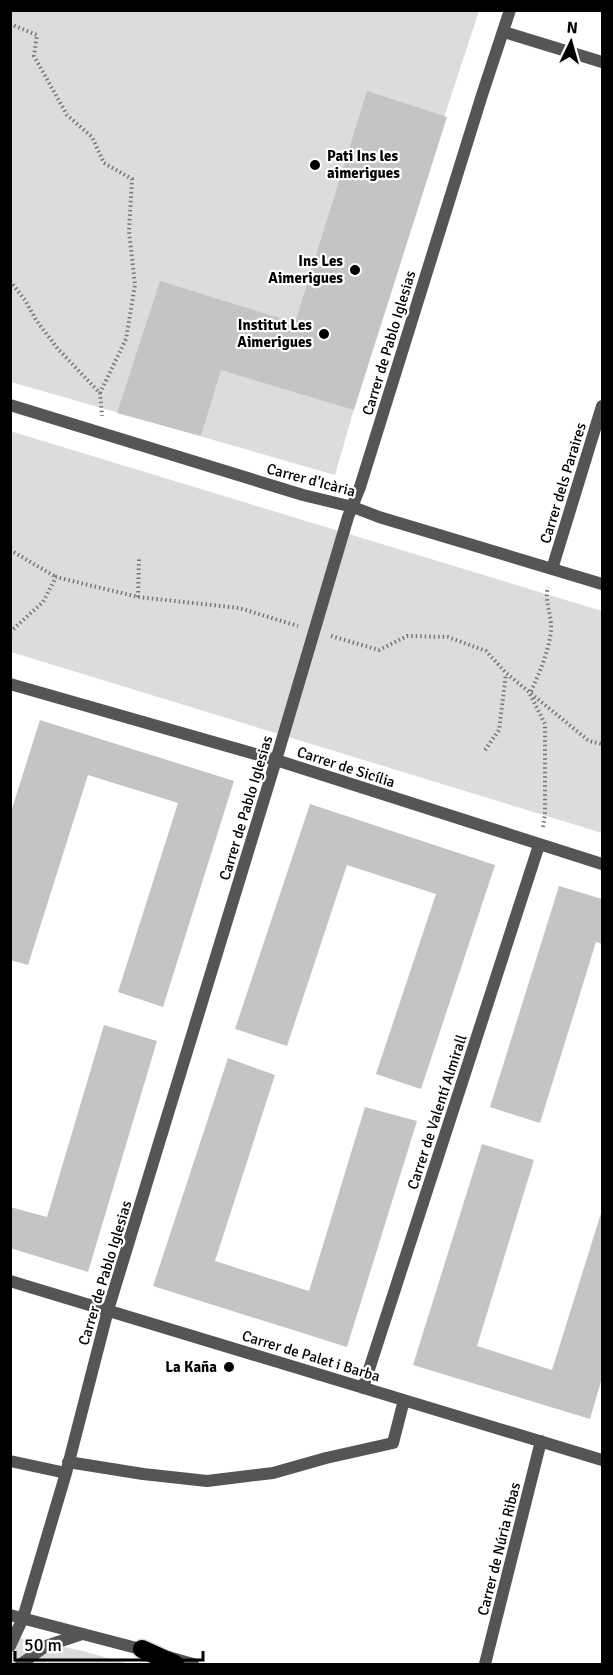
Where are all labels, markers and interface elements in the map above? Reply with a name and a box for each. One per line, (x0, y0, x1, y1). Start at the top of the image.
north arrow (541, 12, 601, 72)
text: N (566, 18, 579, 39)
place label: Pati Ins les aimerigues (327, 147, 400, 182)
marker: Pati Ins les aimerigues (308, 158, 322, 172)
place label: Ins Les Aimerigues (268, 252, 343, 287)
marker: Ins Les Aimerigues (348, 263, 362, 277)
street label: Carrer de Pablo Iglesias (358, 268, 420, 418)
place label: Institut Les Aimerigues (237, 316, 312, 351)
marker: Institut Les Aimerigues (317, 327, 331, 341)
street label: Carrer dels Paraires (536, 420, 590, 546)
street label: Carrer d'Icària (265, 460, 357, 500)
street label: Carrer de Pablo Iglesias (215, 733, 277, 883)
street label: Carrer de Sicília (295, 743, 397, 791)
street label: Carrer de Valentí Almirall (403, 1032, 471, 1192)
street label: Carrer de Pablo Iglesias (74, 1198, 136, 1348)
street label: Carrer de Palet i Barba (240, 1326, 382, 1386)
place label: La Kaña (165, 1358, 217, 1376)
marker: La Kaña (222, 1360, 236, 1374)
street label: Carrer de Núria Ribas (474, 1480, 524, 1617)
scale bar (15, 1624, 202, 1662)
text: 50 m (24, 1634, 62, 1656)

